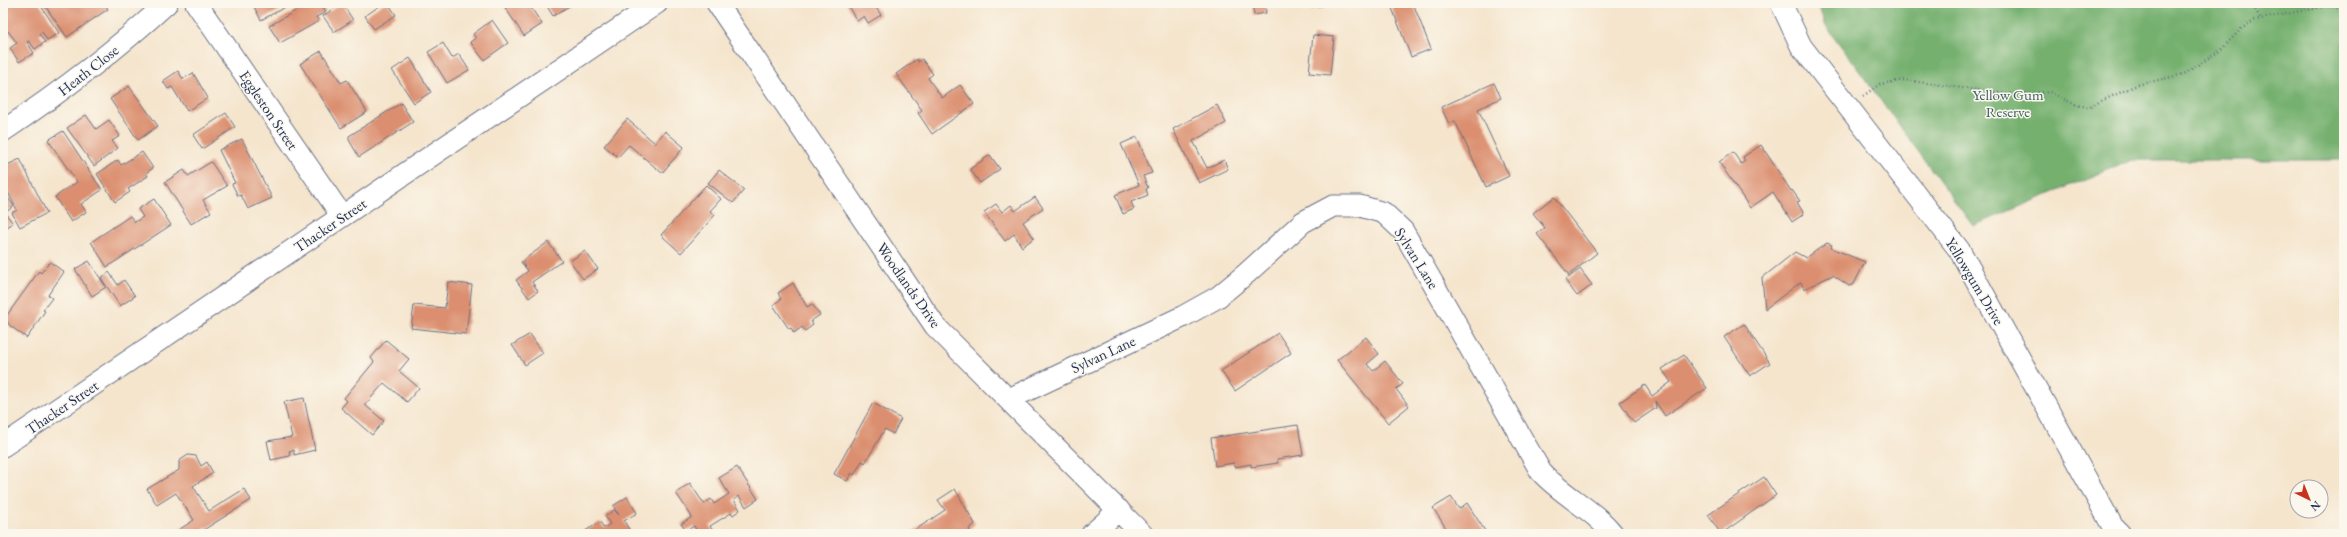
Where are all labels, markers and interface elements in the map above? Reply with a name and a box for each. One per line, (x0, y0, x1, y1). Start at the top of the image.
street label: Heath Close (54, 40, 122, 100)
street label: Eggleston Street (235, 67, 303, 154)
park label: Yellow Gum Reserve (1972, 85, 2044, 121)
street label: Thacker Street (290, 194, 370, 256)
street label: Sylvan Lane (1391, 224, 1443, 292)
street label: Yellowgum Drive (1941, 234, 2009, 328)
street label: Woodlands Drive (873, 239, 945, 331)
street label: Sylvan Lane (1068, 331, 1138, 377)
street label: Thacker Street (22, 376, 102, 438)
north arrow (2289, 479, 2329, 519)
text: N (2308, 498, 2324, 515)

